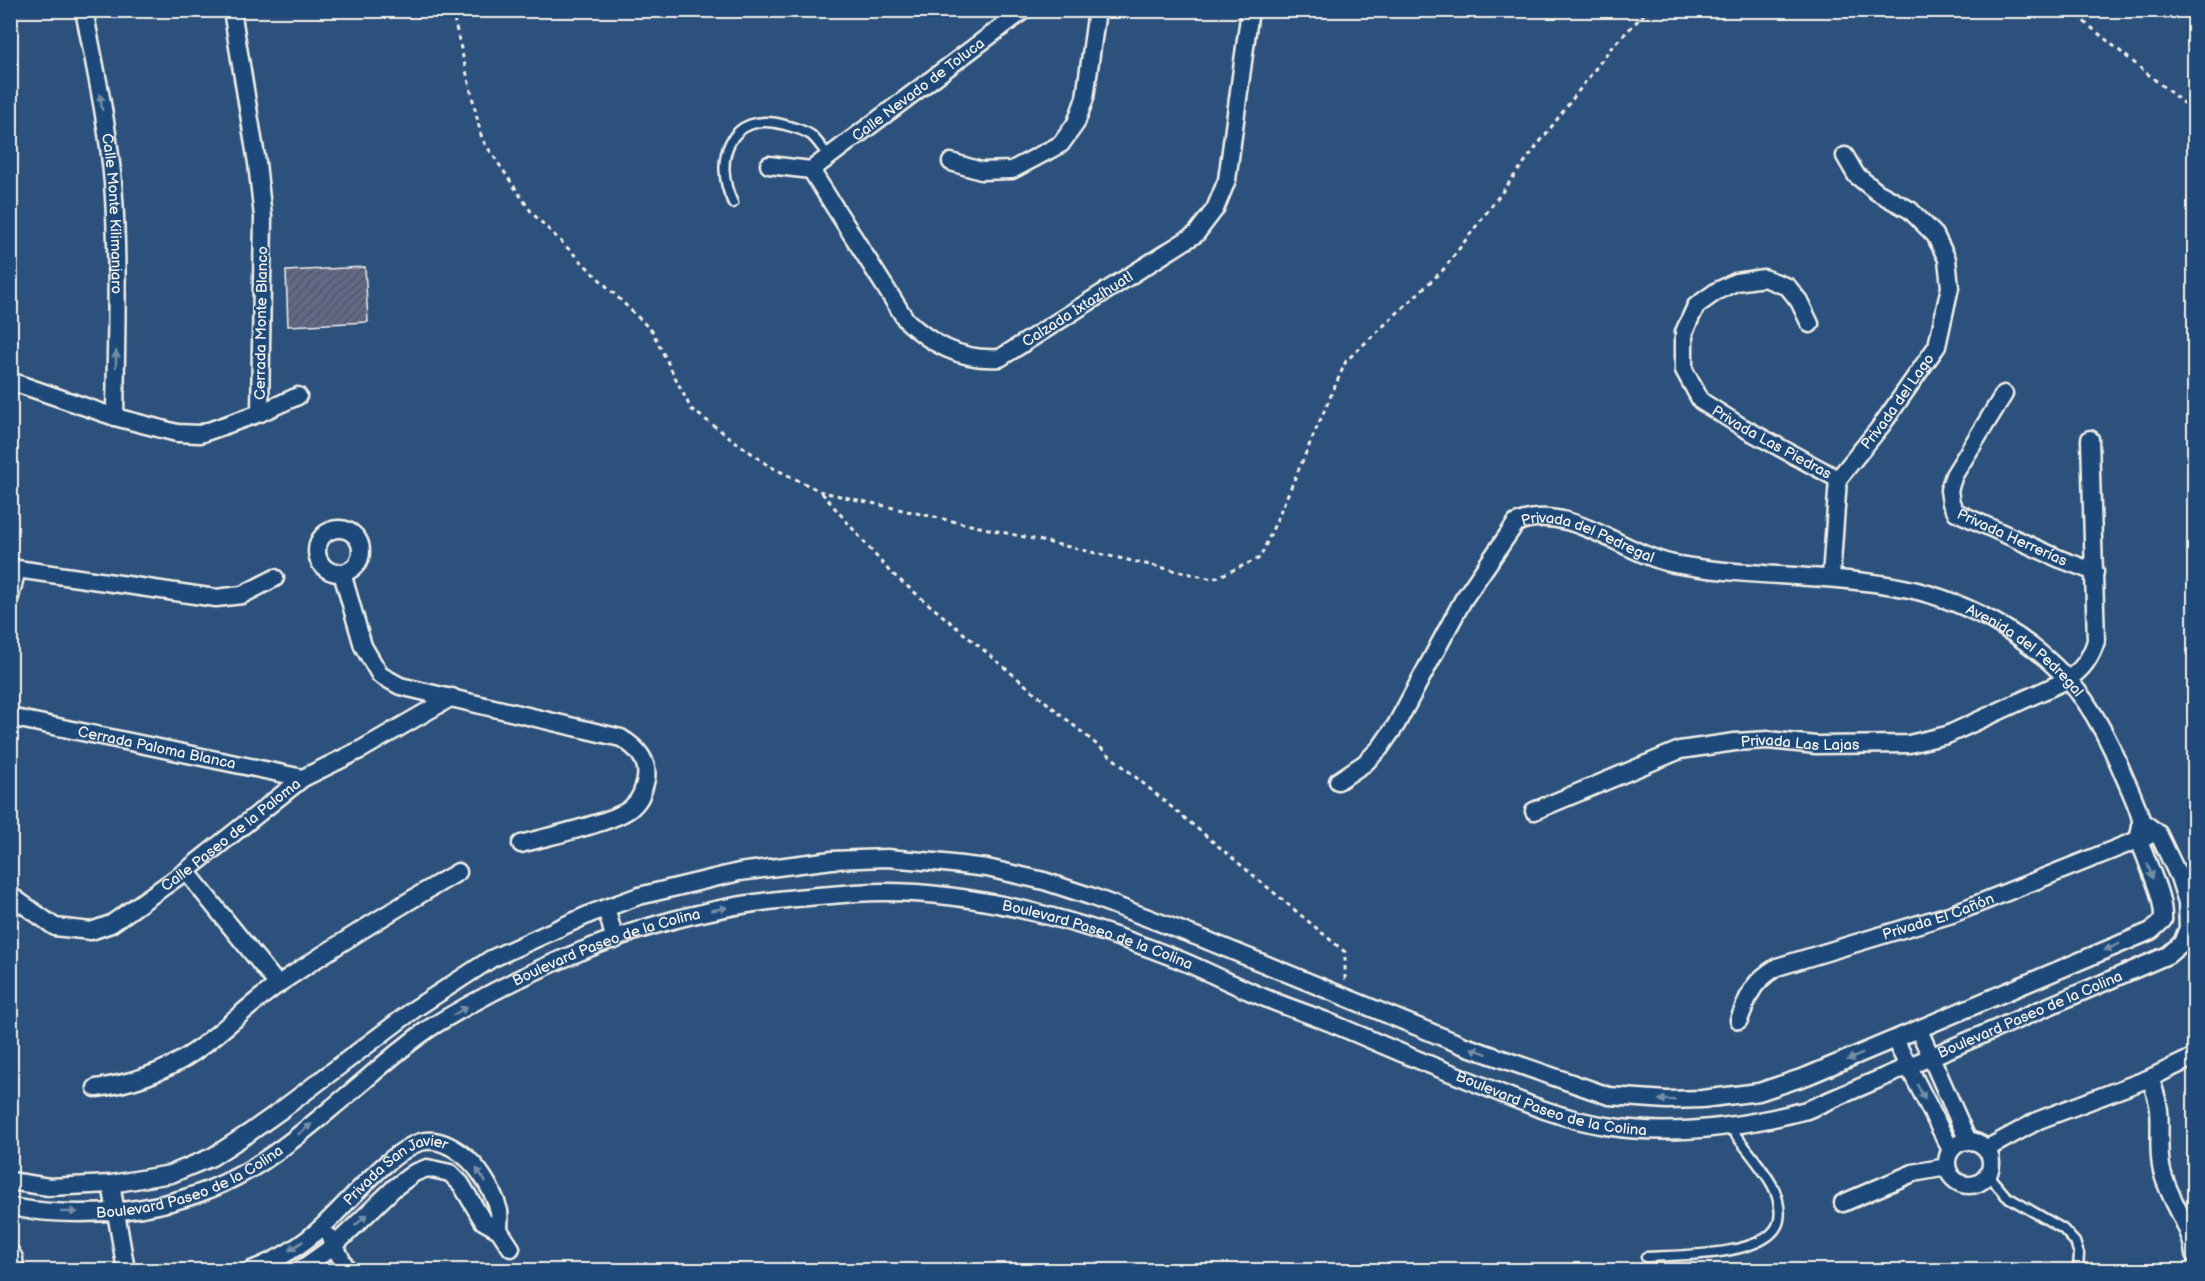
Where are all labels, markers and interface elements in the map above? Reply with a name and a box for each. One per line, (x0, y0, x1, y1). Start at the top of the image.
street label: Calle Nevado de Toluca (848, 34, 988, 146)
one-way arrow (96, 92, 105, 111)
street label: Calle Monte Kilimanjaro (97, 132, 126, 294)
street label: Cerrada Monte Blanco (251, 246, 272, 400)
street label: Calzada Ixtazíhuatl (1019, 267, 1137, 351)
one-way arrow (111, 349, 121, 368)
street label: Privada del Lago (1857, 350, 1939, 453)
street label: Privada Las Piedras (1708, 401, 1835, 484)
street label: Privada Herrerías (1954, 505, 2070, 571)
street label: Privada del Pedregal (1519, 509, 1657, 567)
street label: Avenida del Pedregal (1963, 600, 2087, 701)
street label: Cerrada Paloma Blanca (76, 722, 237, 774)
street label: Privada Las Lajas (1740, 731, 1860, 755)
street label: Calle Paseo de la Paloma (157, 775, 305, 896)
one-way arrow (2146, 862, 2156, 880)
street label: Privada El Cañón (1880, 889, 1997, 944)
street label: Boulevard Paseo de la Colina (1000, 896, 1196, 974)
one-way arrow (709, 904, 728, 913)
street label: Boulevard Paseo de la Colina (509, 905, 702, 991)
one-way arrow (2103, 943, 2120, 952)
street label: Boulevard Paseo de la Colina (1935, 967, 2125, 1063)
one-way arrow (452, 1005, 468, 1016)
one-way arrow (1470, 1046, 1488, 1056)
one-way arrow (1846, 1053, 1864, 1062)
street label: Boulevard Paseo de la Colina (1453, 1067, 1647, 1140)
one-way arrow (1916, 1084, 1926, 1101)
one-way arrow (1657, 1095, 1676, 1104)
one-way arrow (298, 1123, 313, 1135)
street label: Privada San Javier (339, 1132, 452, 1210)
street label: Boulevard Paseo de la Colina (96, 1141, 287, 1223)
one-way arrow (475, 1168, 487, 1184)
one-way arrow (59, 1208, 78, 1217)
one-way arrow (354, 1213, 369, 1227)
one-way arrow (288, 1241, 305, 1252)

